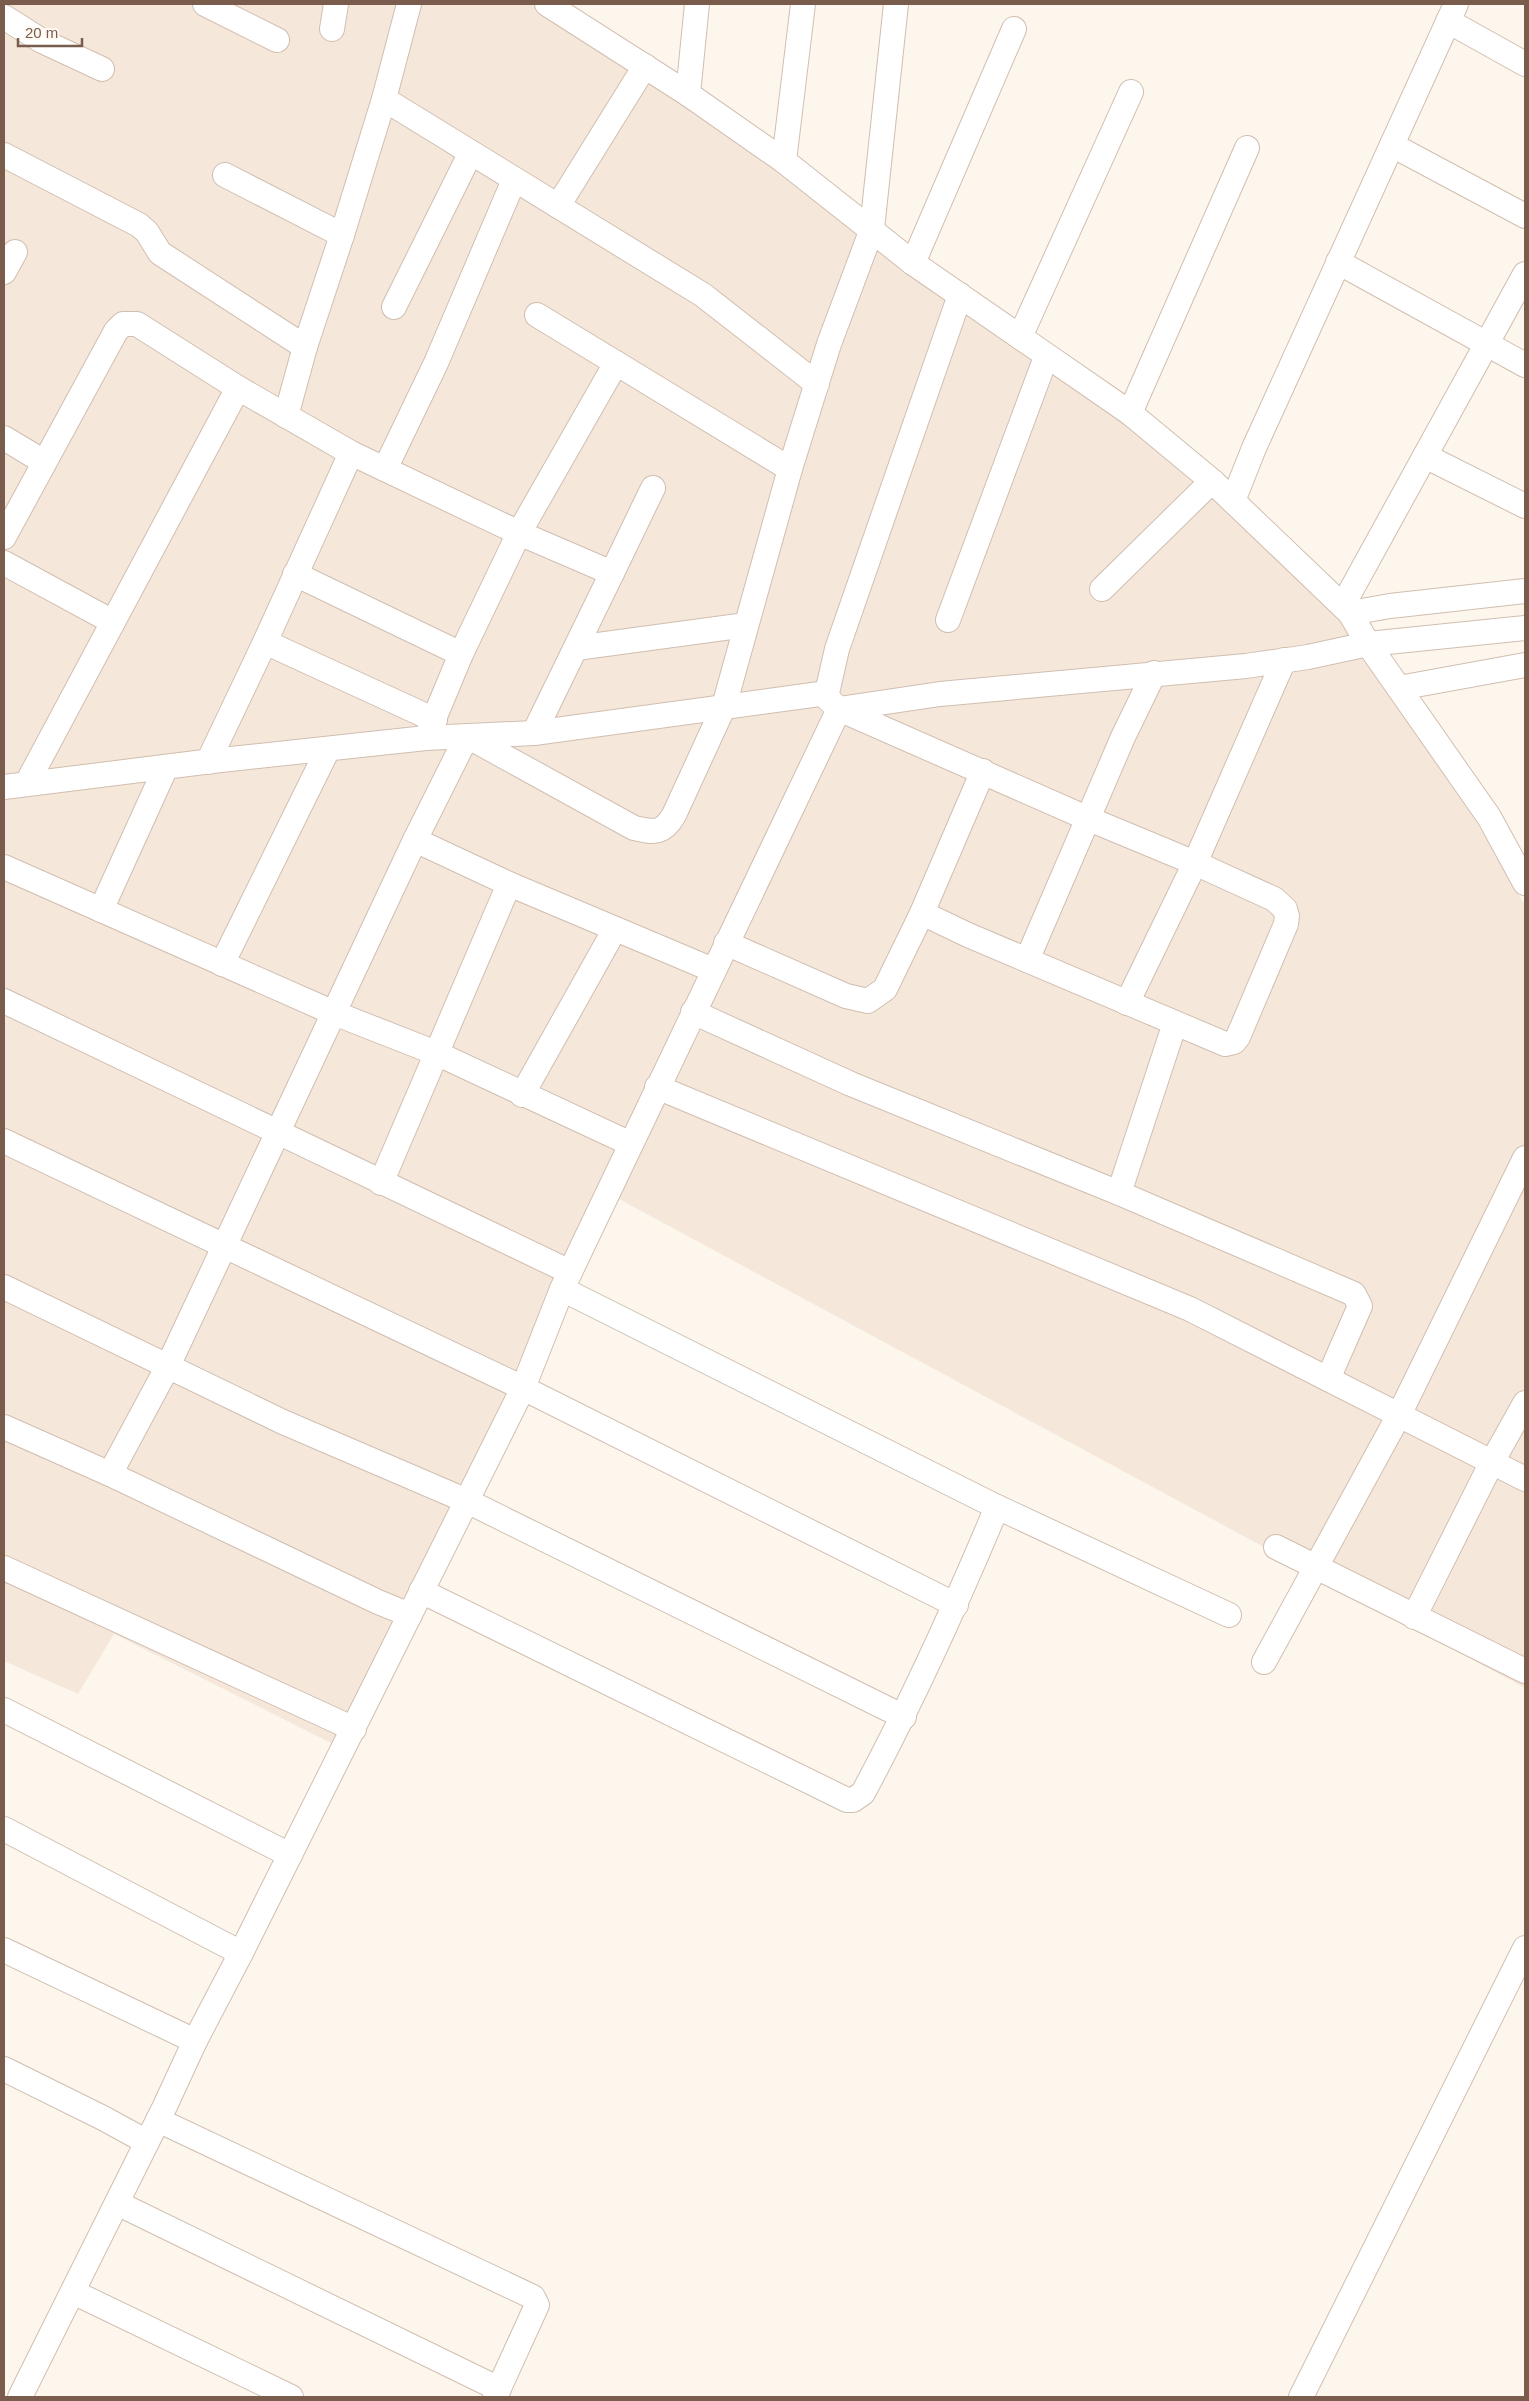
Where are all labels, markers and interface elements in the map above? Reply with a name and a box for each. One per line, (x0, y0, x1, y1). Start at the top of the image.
scale bar (18, 15, 81, 47)
text: 20 m (25, 24, 58, 41)

